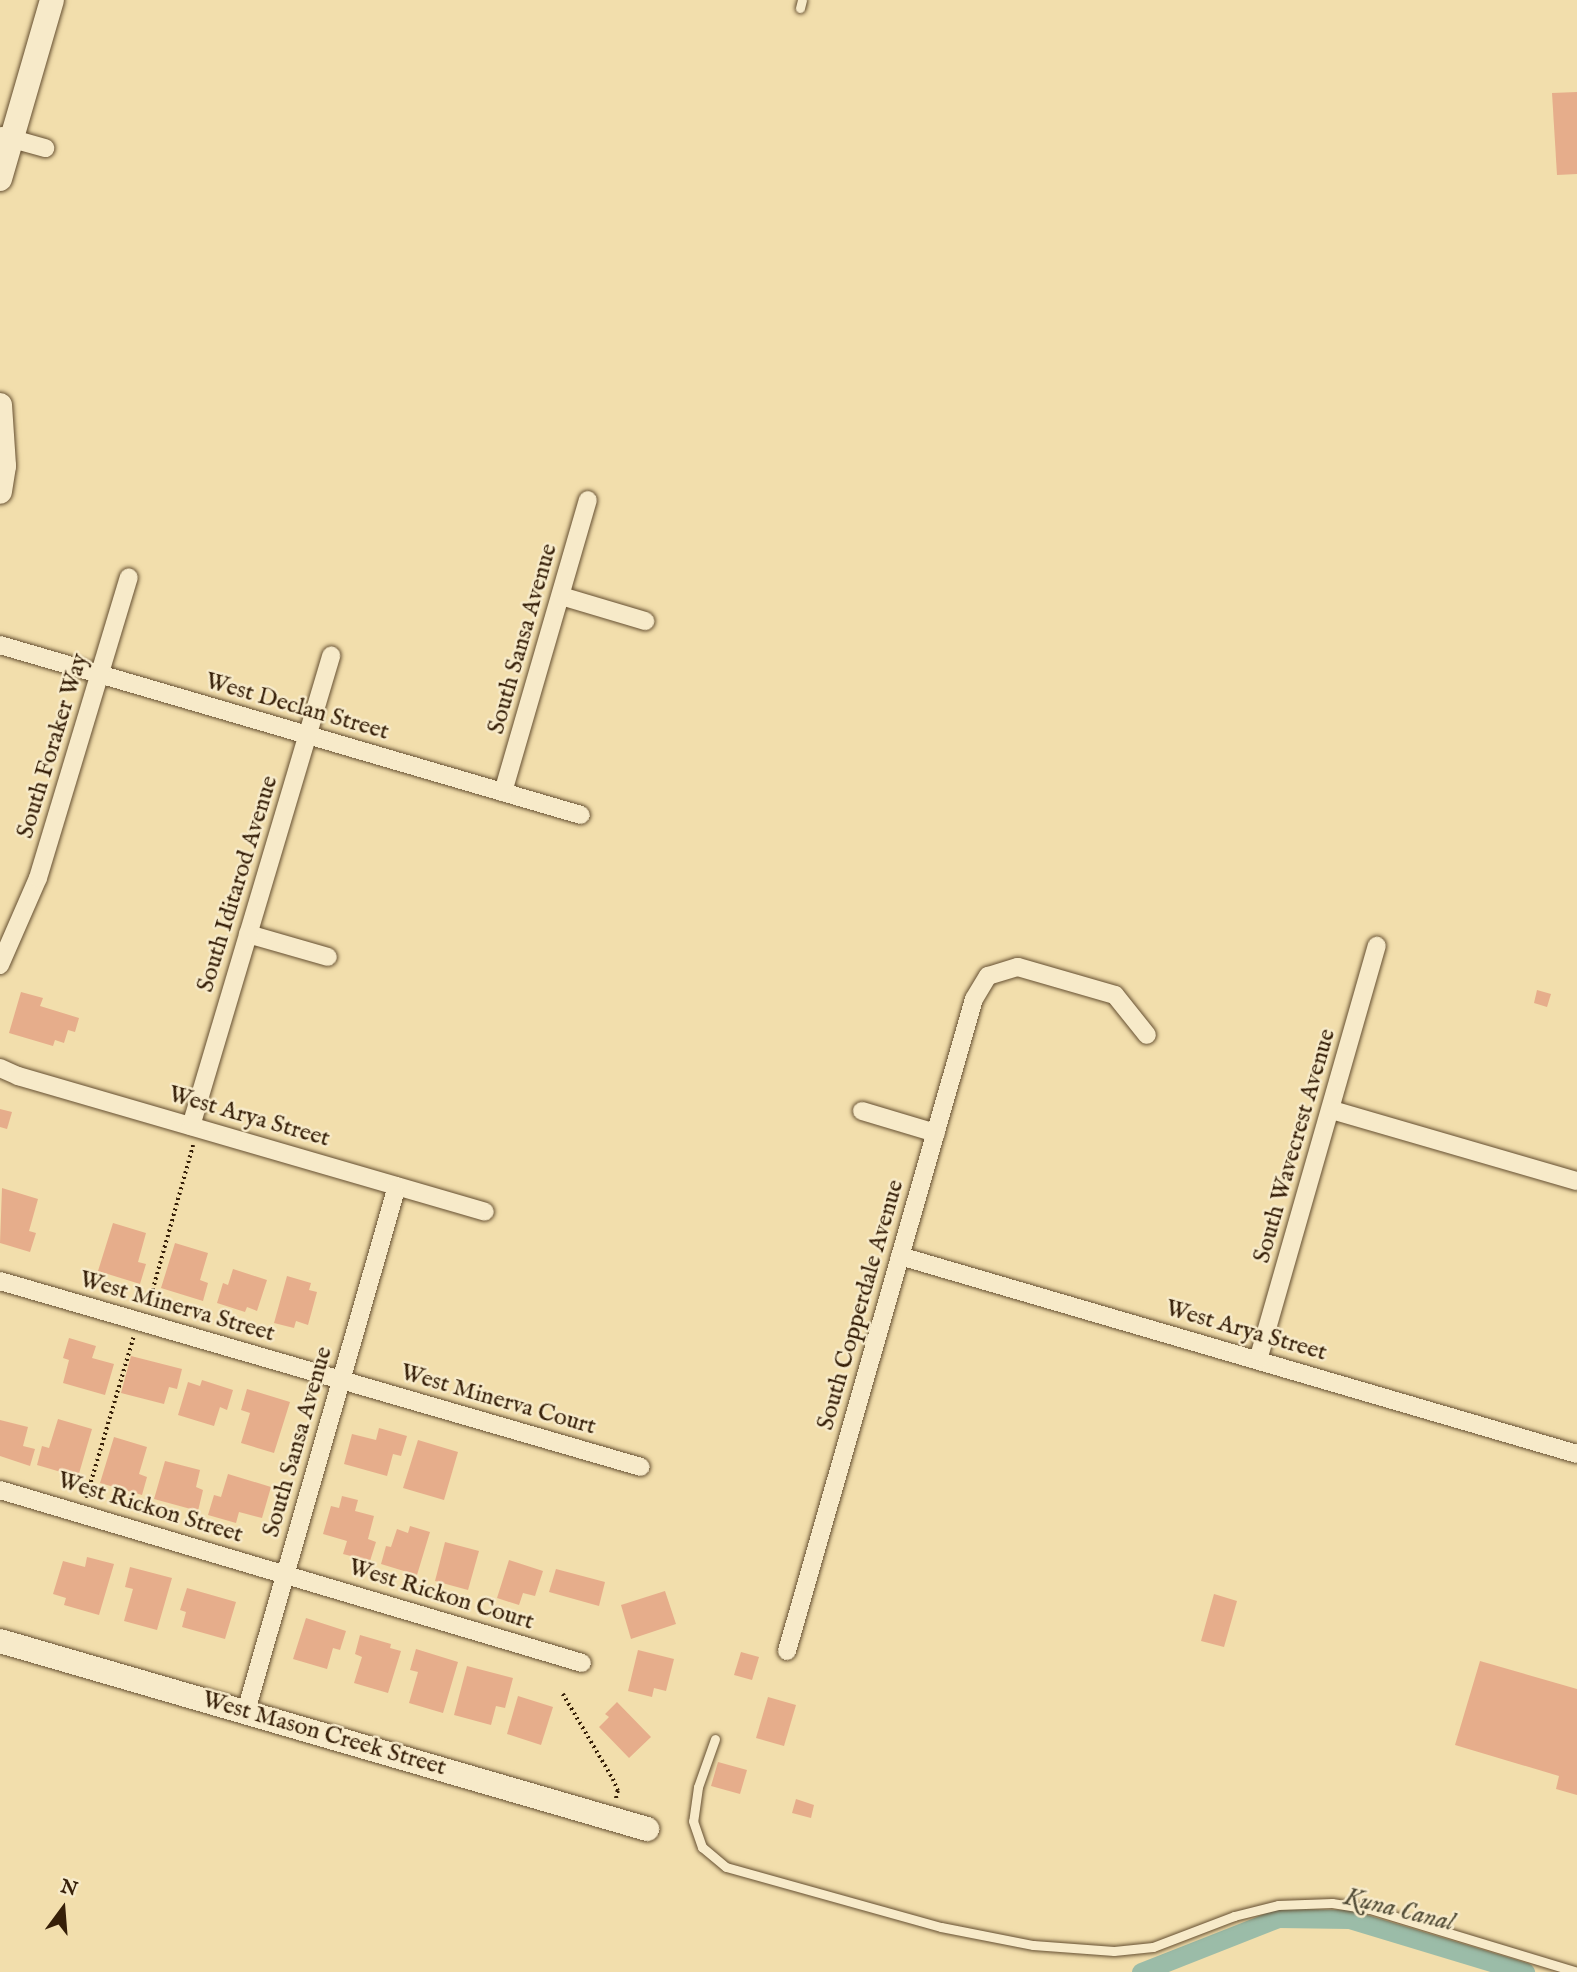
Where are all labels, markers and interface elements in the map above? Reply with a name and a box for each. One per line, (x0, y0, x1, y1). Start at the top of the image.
street label: South Sansa Avenue (482, 540, 564, 738)
street label: South Foraker Way (11, 650, 95, 842)
street label: West Declan Street (202, 667, 392, 747)
street label: South Iditarod Avenue (191, 772, 285, 996)
street label: South Wavecrest Avenue (1248, 1026, 1342, 1266)
street label: West Arya Street (165, 1080, 333, 1154)
street label: South Copperdale Avenue (811, 1177, 911, 1433)
street label: West Minerva Street (76, 1265, 278, 1349)
street label: West Arya Street (1162, 1294, 1330, 1368)
street label: South Sansa Avenue (257, 1343, 339, 1541)
street label: West Minerva Court (397, 1358, 599, 1442)
street label: West Rickon Street (54, 1466, 246, 1550)
street label: West Rickon Court (345, 1553, 537, 1637)
street label: West Mason Creek Street (199, 1685, 449, 1783)
north arrow (28, 1874, 98, 1944)
text: N (58, 1875, 80, 1903)
water label: Kuna Canal (1341, 1881, 1457, 1939)

